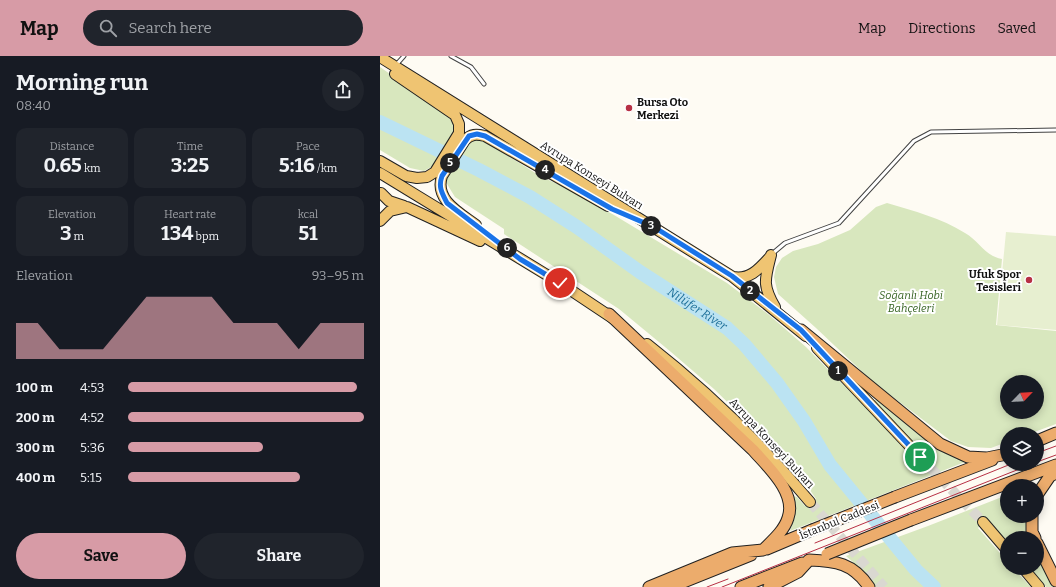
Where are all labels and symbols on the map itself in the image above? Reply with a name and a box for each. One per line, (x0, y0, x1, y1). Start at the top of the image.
place label: Bursa Oto Merkezi (637, 96, 688, 122)
marker: Bursa Oto Merkezi (624, 103, 634, 113)
street label: Avrupa Konseyi Bulvarı (538, 139, 646, 213)
pin: 5 (440, 153, 460, 173)
pin: 4 (535, 160, 555, 180)
pin: 3 (641, 216, 661, 236)
pin: 6 (497, 238, 517, 258)
pin (543, 266, 577, 300)
place label: Ufuk Spor Tesisleri (969, 268, 1022, 294)
marker: Ufuk Spor Tesisleri (1024, 275, 1034, 285)
pin: 2 (740, 281, 760, 301)
water label: Nilüfer River (665, 285, 730, 334)
park label: Soğanlı Hobi Bahçeleri (879, 289, 943, 315)
pin: 1 (828, 361, 848, 381)
north arrow (1000, 375, 1044, 419)
street label: Avrupa Konseyi Bulvarı (726, 396, 817, 492)
pin (903, 440, 937, 474)
street label: İstanbul Caddesi (797, 497, 882, 542)

